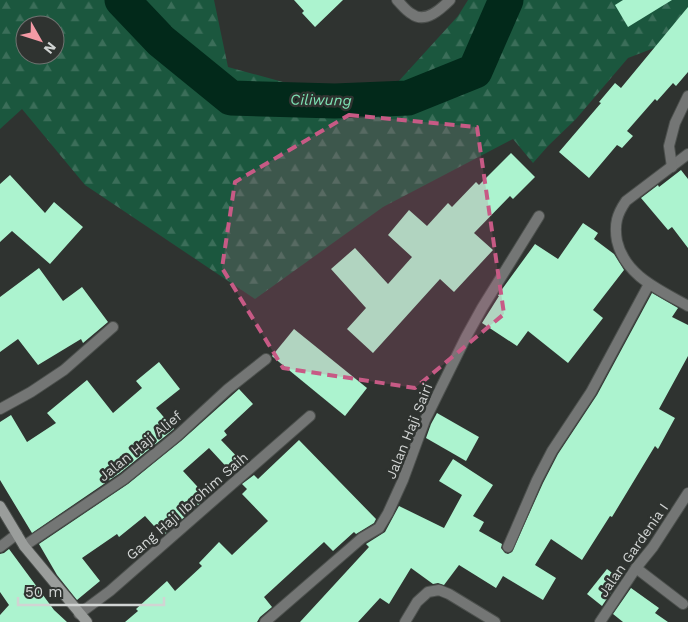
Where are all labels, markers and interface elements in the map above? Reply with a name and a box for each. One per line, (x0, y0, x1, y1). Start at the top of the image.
north arrow (15, 15, 65, 65)
text: N (41, 39, 60, 57)
water label: Ciliwung (290, 90, 352, 110)
street label: Jalan Haji Sairi (383, 381, 435, 481)
street label: Jalan Haji Alief (95, 407, 185, 484)
street label: Gang Haji Ibrohim Saih (123, 449, 251, 563)
street label: Jalan Gardenia I (595, 500, 671, 600)
scale bar (18, 574, 164, 606)
text: 50 m (25, 583, 62, 601)

